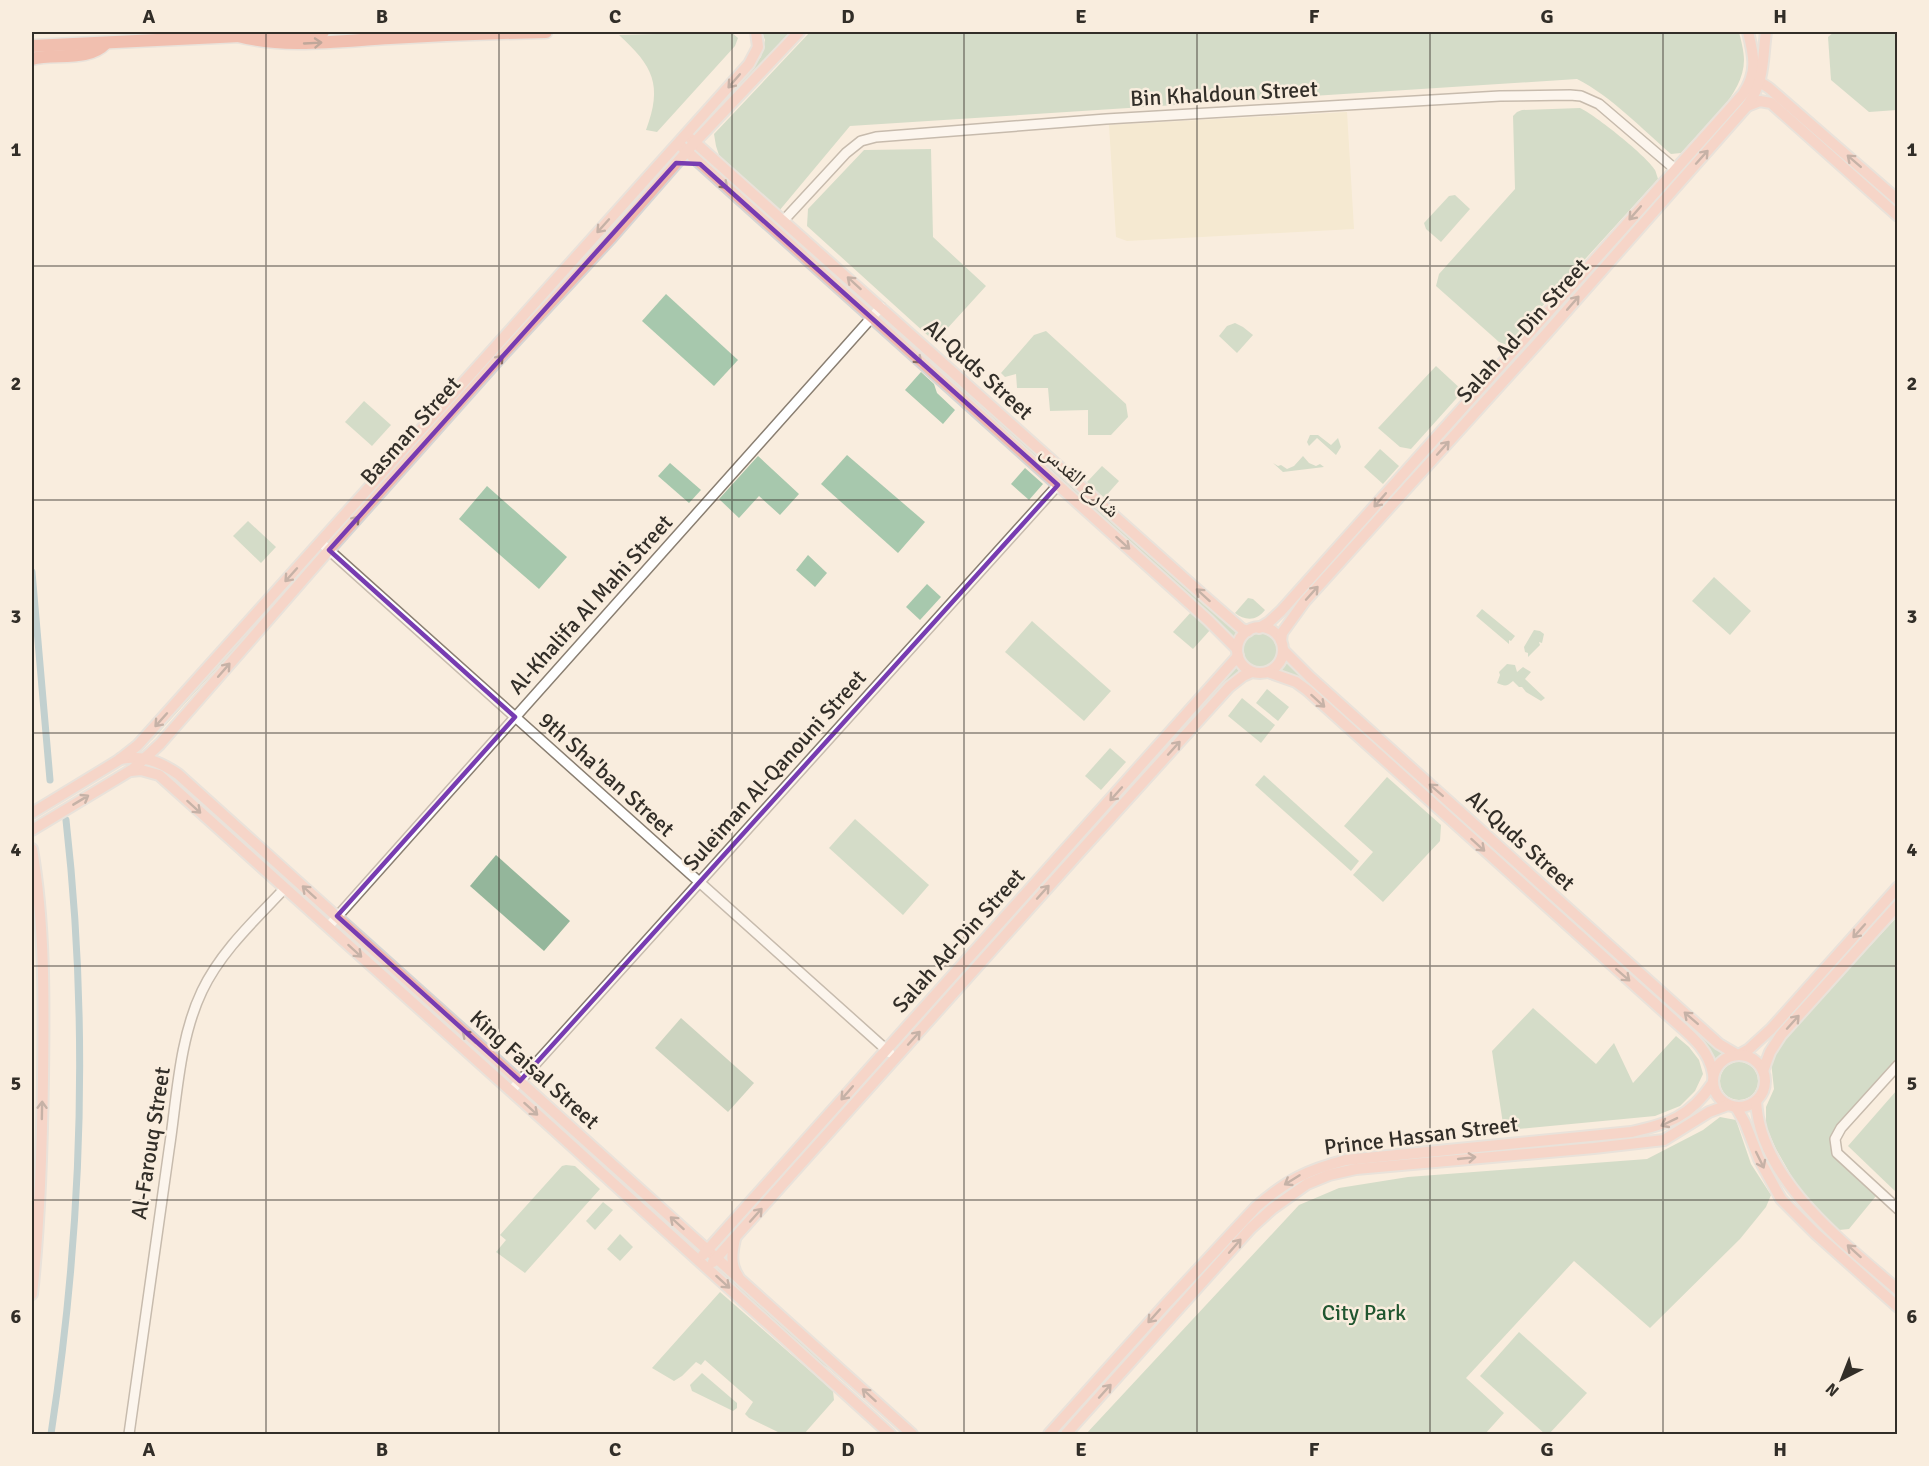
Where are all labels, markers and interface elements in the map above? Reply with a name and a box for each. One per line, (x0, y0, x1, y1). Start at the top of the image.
text: A (143, 4, 156, 29)
text: B (376, 4, 388, 29)
text: C (609, 4, 621, 29)
text: D (841, 4, 855, 29)
text: E (1075, 4, 1087, 29)
text: F (1309, 4, 1320, 29)
text: G (1540, 4, 1554, 29)
text: H (1773, 4, 1787, 29)
one-way arrow (303, 37, 323, 48)
one-way arrow (727, 73, 741, 88)
street label: Bin Khaldoun Street (1129, 75, 1319, 112)
text: 1 (11, 137, 22, 162)
text: 1 (1907, 137, 1918, 162)
one-way arrow (1695, 150, 1709, 165)
one-way arrow (1847, 154, 1862, 168)
one-way arrow (713, 175, 728, 189)
one-way arrow (1629, 205, 1643, 221)
one-way arrow (596, 218, 610, 233)
street label: Salah Ad-Din Street (1450, 252, 1594, 408)
one-way arrow (847, 276, 862, 290)
one-way arrow (1566, 295, 1579, 311)
street label: Al-Quds Street (919, 314, 1039, 425)
one-way arrow (907, 350, 922, 364)
one-way arrow (490, 354, 503, 370)
street label: Basman Street (355, 370, 466, 490)
text: 2 (11, 371, 21, 396)
text: 2 (1907, 371, 1917, 396)
street label: شارع القدس (1035, 438, 1126, 523)
one-way arrow (1436, 441, 1450, 456)
one-way arrow (1373, 492, 1387, 507)
street label: Al-Khalifa Al Mahi Street (503, 509, 678, 700)
one-way arrow (346, 516, 360, 531)
one-way arrow (1115, 536, 1130, 550)
one-way arrow (284, 567, 298, 582)
one-way arrow (1305, 586, 1319, 601)
one-way arrow (1196, 588, 1211, 602)
text: 3 (11, 604, 21, 629)
text: 3 (1907, 604, 1917, 629)
one-way arrow (218, 662, 231, 678)
street label: Suleiman Al-Qanouni Street (677, 664, 872, 876)
one-way arrow (1310, 693, 1325, 707)
street label: 9th Sha'ban Street (533, 706, 680, 843)
one-way arrow (154, 712, 168, 727)
one-way arrow (1167, 741, 1181, 756)
one-way arrow (1429, 783, 1444, 797)
street label: Al-Quds Street (1461, 785, 1581, 896)
one-way arrow (1109, 786, 1123, 801)
one-way arrow (72, 793, 89, 805)
one-way arrow (186, 800, 201, 814)
text: 4 (11, 837, 22, 862)
text: 4 (1907, 837, 1918, 862)
one-way arrow (1471, 838, 1486, 852)
street label: Salah Ad-Din Street (886, 862, 1030, 1018)
one-way arrow (302, 885, 317, 899)
one-way arrow (1036, 885, 1050, 900)
one-way arrow (1852, 923, 1866, 938)
one-way arrow (347, 944, 362, 958)
one-way arrow (1615, 968, 1631, 982)
street label: King Faisal Street (464, 1004, 605, 1135)
one-way arrow (1684, 1011, 1699, 1025)
one-way arrow (1786, 1015, 1800, 1030)
one-way arrow (462, 1030, 477, 1044)
one-way arrow (907, 1031, 921, 1046)
street label: Al-Farouq Street (125, 1065, 176, 1221)
text: 5 (11, 1071, 21, 1096)
text: 5 (1907, 1071, 1917, 1096)
one-way arrow (840, 1085, 854, 1100)
one-way arrow (36, 1100, 48, 1120)
one-way arrow (524, 1102, 539, 1116)
street label: Prince Hassan Street (1323, 1110, 1520, 1161)
one-way arrow (1660, 1116, 1678, 1128)
one-way arrow (1755, 1151, 1767, 1169)
one-way arrow (1457, 1152, 1477, 1163)
one-way arrow (1284, 1174, 1301, 1186)
one-way arrow (749, 1208, 763, 1223)
one-way arrow (670, 1216, 685, 1230)
one-way arrow (1229, 1238, 1242, 1254)
one-way arrow (1847, 1244, 1862, 1258)
one-way arrow (715, 1275, 730, 1289)
park label: City Park (1322, 1299, 1406, 1326)
text: 6 (11, 1304, 22, 1329)
text: 6 (1907, 1304, 1918, 1329)
one-way arrow (1147, 1309, 1161, 1324)
north arrow (1812, 1349, 1872, 1409)
text: N (1822, 1378, 1843, 1401)
one-way arrow (1098, 1384, 1112, 1399)
one-way arrow (862, 1388, 877, 1402)
text: A (143, 1437, 156, 1462)
text: B (376, 1437, 388, 1462)
text: C (609, 1437, 621, 1462)
text: D (841, 1437, 855, 1462)
text: E (1075, 1437, 1087, 1462)
text: F (1309, 1437, 1320, 1462)
text: G (1540, 1437, 1554, 1462)
text: H (1773, 1437, 1787, 1462)

